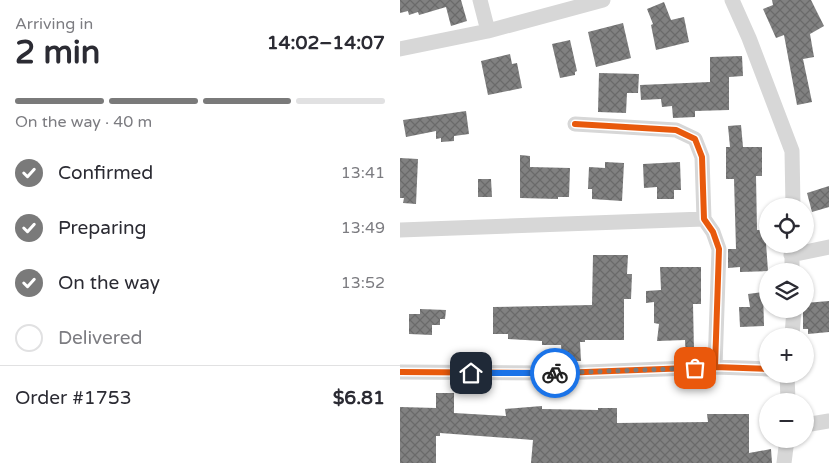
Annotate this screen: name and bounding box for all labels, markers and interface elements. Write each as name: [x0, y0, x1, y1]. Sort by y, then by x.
text: Arriving in: [15, 14, 93, 34]
text: 14:02–14:07: [267, 32, 385, 54]
text: 2 min: [15, 34, 100, 72]
text: On the way · 40 m: [15, 112, 152, 132]
icon: check: [15, 159, 43, 187]
text: Confirmed: [58, 162, 153, 184]
text: 13:41: [341, 163, 385, 183]
map controls: [759, 198, 814, 448]
button: locate: [759, 198, 814, 253]
icon: check: [15, 214, 43, 242]
text: Preparing: [58, 217, 147, 239]
text: 13:49: [341, 218, 385, 238]
button: layers: [759, 263, 814, 318]
icon: check: [15, 269, 43, 297]
text: On the way: [58, 272, 160, 294]
text: 13:52: [341, 273, 385, 293]
text: Delivered: [58, 327, 143, 349]
button: +: [759, 328, 814, 383]
pin: [674, 347, 716, 389]
courier: [530, 348, 580, 398]
pin: [450, 352, 492, 394]
icon: bag: [681, 354, 709, 382]
icon: home: [457, 359, 485, 387]
icon: bike: [541, 359, 569, 387]
text: Order #1753: [15, 387, 132, 409]
text: $6.81: [333, 387, 385, 409]
button: −: [759, 393, 814, 448]

